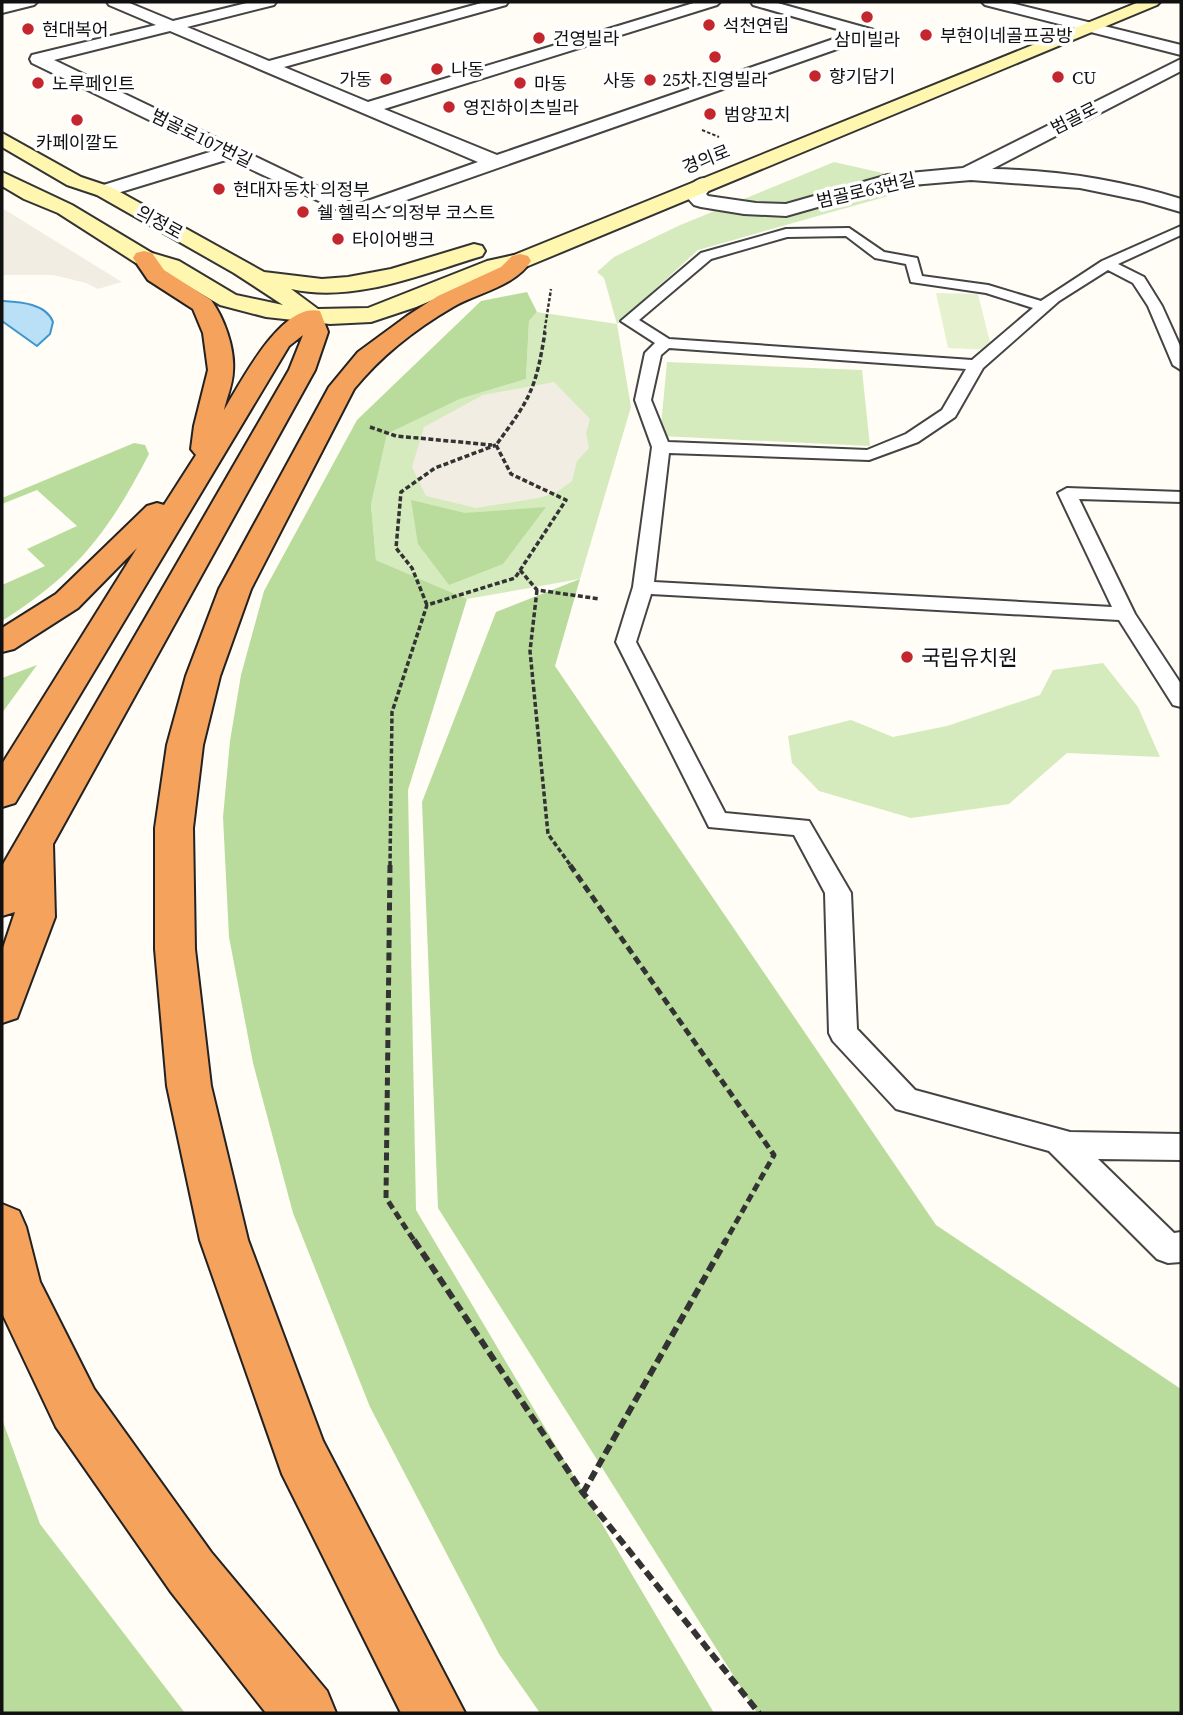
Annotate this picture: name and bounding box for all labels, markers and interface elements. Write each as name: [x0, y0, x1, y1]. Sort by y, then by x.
marker: 삼미빌라: [859, 9, 875, 25]
place label: 석천연립: [723, 13, 789, 38]
place label: 현대복어: [42, 17, 108, 42]
marker: 석천연립: [701, 17, 717, 33]
marker: 현대복어: [20, 21, 36, 37]
place label: 부현이네골프공방: [940, 23, 1072, 48]
place label: 건영빌라: [553, 26, 620, 51]
place label: 삼미빌라: [834, 27, 901, 52]
marker: 부현이네골프공방: [918, 27, 934, 43]
marker: 건영빌라: [531, 30, 547, 46]
marker: 25차 진영빌라: [707, 49, 723, 65]
place label: 나동: [451, 57, 484, 82]
marker: 나동: [429, 61, 445, 77]
place label: 향기담기: [829, 64, 895, 89]
place label: CU: [1072, 65, 1096, 90]
place label: 가동: [339, 67, 372, 92]
place label: 25차 진영빌라: [663, 67, 768, 92]
place label: 사동: [603, 68, 636, 93]
marker: 향기담기: [807, 68, 823, 84]
marker: CU: [1050, 69, 1066, 85]
place label: 노루페인트: [52, 71, 135, 96]
marker: 가동: [378, 71, 394, 87]
place label: 마동: [534, 71, 567, 96]
marker: 사동: [642, 72, 658, 88]
marker: 노루페인트: [30, 75, 46, 91]
marker: 마동: [512, 75, 528, 91]
place label: 영진하이츠빌라: [463, 95, 579, 120]
street label: 범골로: [1046, 96, 1102, 140]
marker: 영진하이츠빌라: [441, 99, 457, 115]
place label: 범양꼬치: [724, 102, 790, 127]
street label: 범골로107번길: [147, 103, 257, 173]
marker: 범양꼬치: [702, 106, 718, 122]
marker: 카페이깔도: [69, 112, 85, 128]
place label: 카페이깔도: [36, 130, 118, 155]
street label: 경의로: [678, 138, 734, 180]
street label: 범골로63번길: [814, 166, 918, 214]
place label: 현대자동차 의정부: [233, 177, 370, 202]
marker: 현대자동차 의정부: [211, 181, 227, 197]
street label: 의정로: [132, 199, 188, 245]
place label: 쉘 헬릭스 의정부 코스트: [317, 200, 495, 225]
marker: 쉘 헬릭스 의정부 코스트: [295, 204, 311, 220]
place label: 타이어뱅크: [352, 227, 435, 252]
marker: 타이어뱅크: [330, 231, 346, 247]
place label: 국립유치원: [921, 643, 1018, 672]
marker: 국립유치원: [899, 649, 915, 665]

